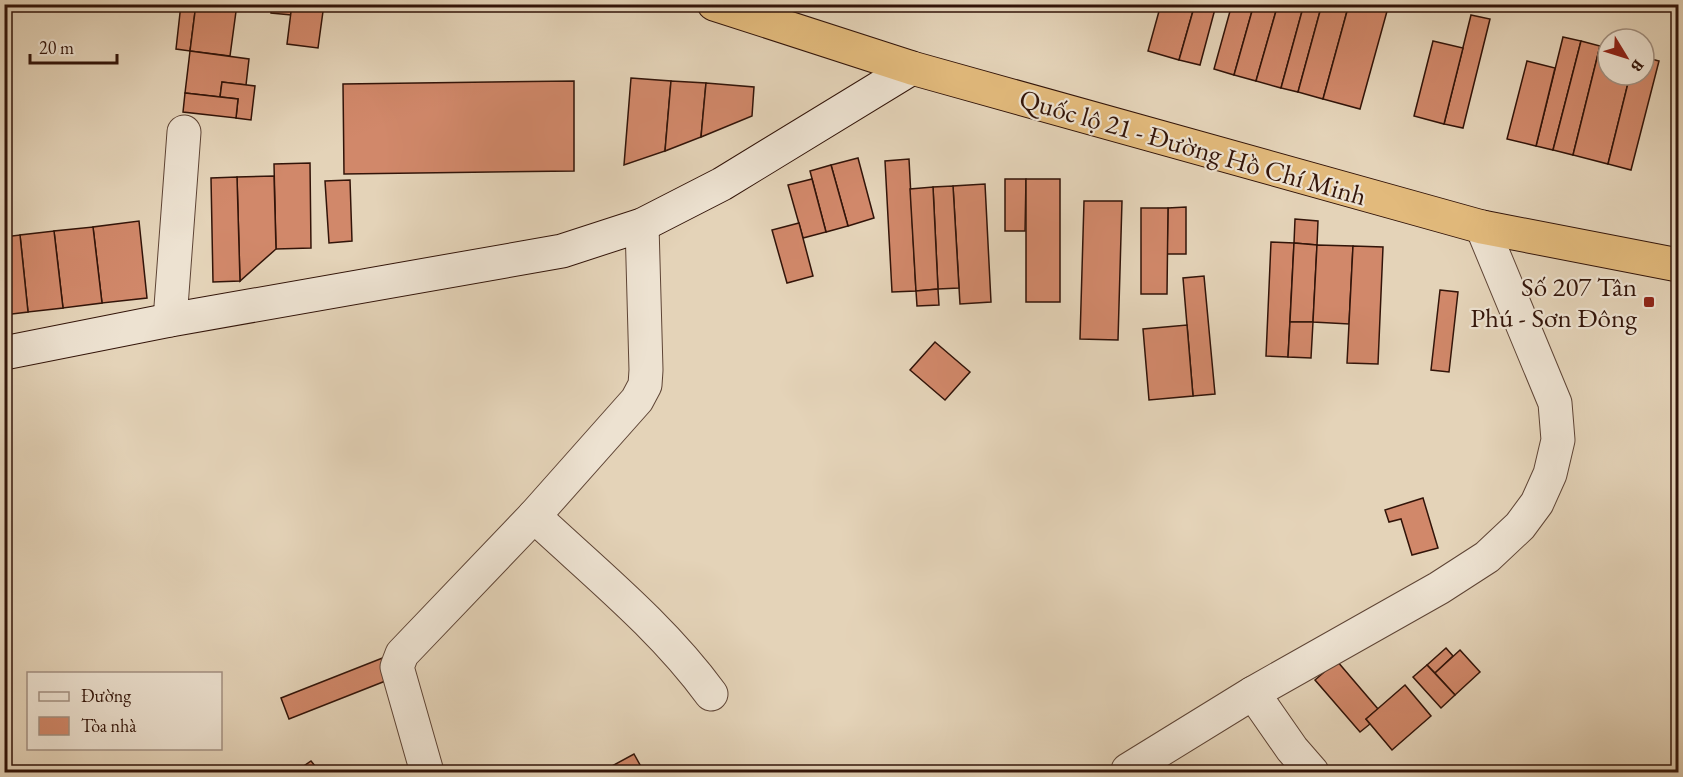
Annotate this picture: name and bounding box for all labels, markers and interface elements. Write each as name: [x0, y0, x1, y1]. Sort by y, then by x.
scale bar: [30, 27, 117, 65]
north arrow: [1596, 27, 1656, 87]
text: 20 m: [39, 36, 74, 59]
text: B: [1626, 56, 1649, 76]
street label: Quốc lộ 21 - Đường Hồ Chí Minh: [1015, 81, 1371, 213]
place label: Số 207 Tân Phú - Sơn Đông: [1470, 269, 1637, 335]
marker: Số 207 Tân Phú - Sơn Đông: [1642, 295, 1656, 309]
legend: [27, 672, 222, 750]
text: Đường: [81, 684, 131, 707]
text: Tòa nhà: [81, 714, 137, 737]

